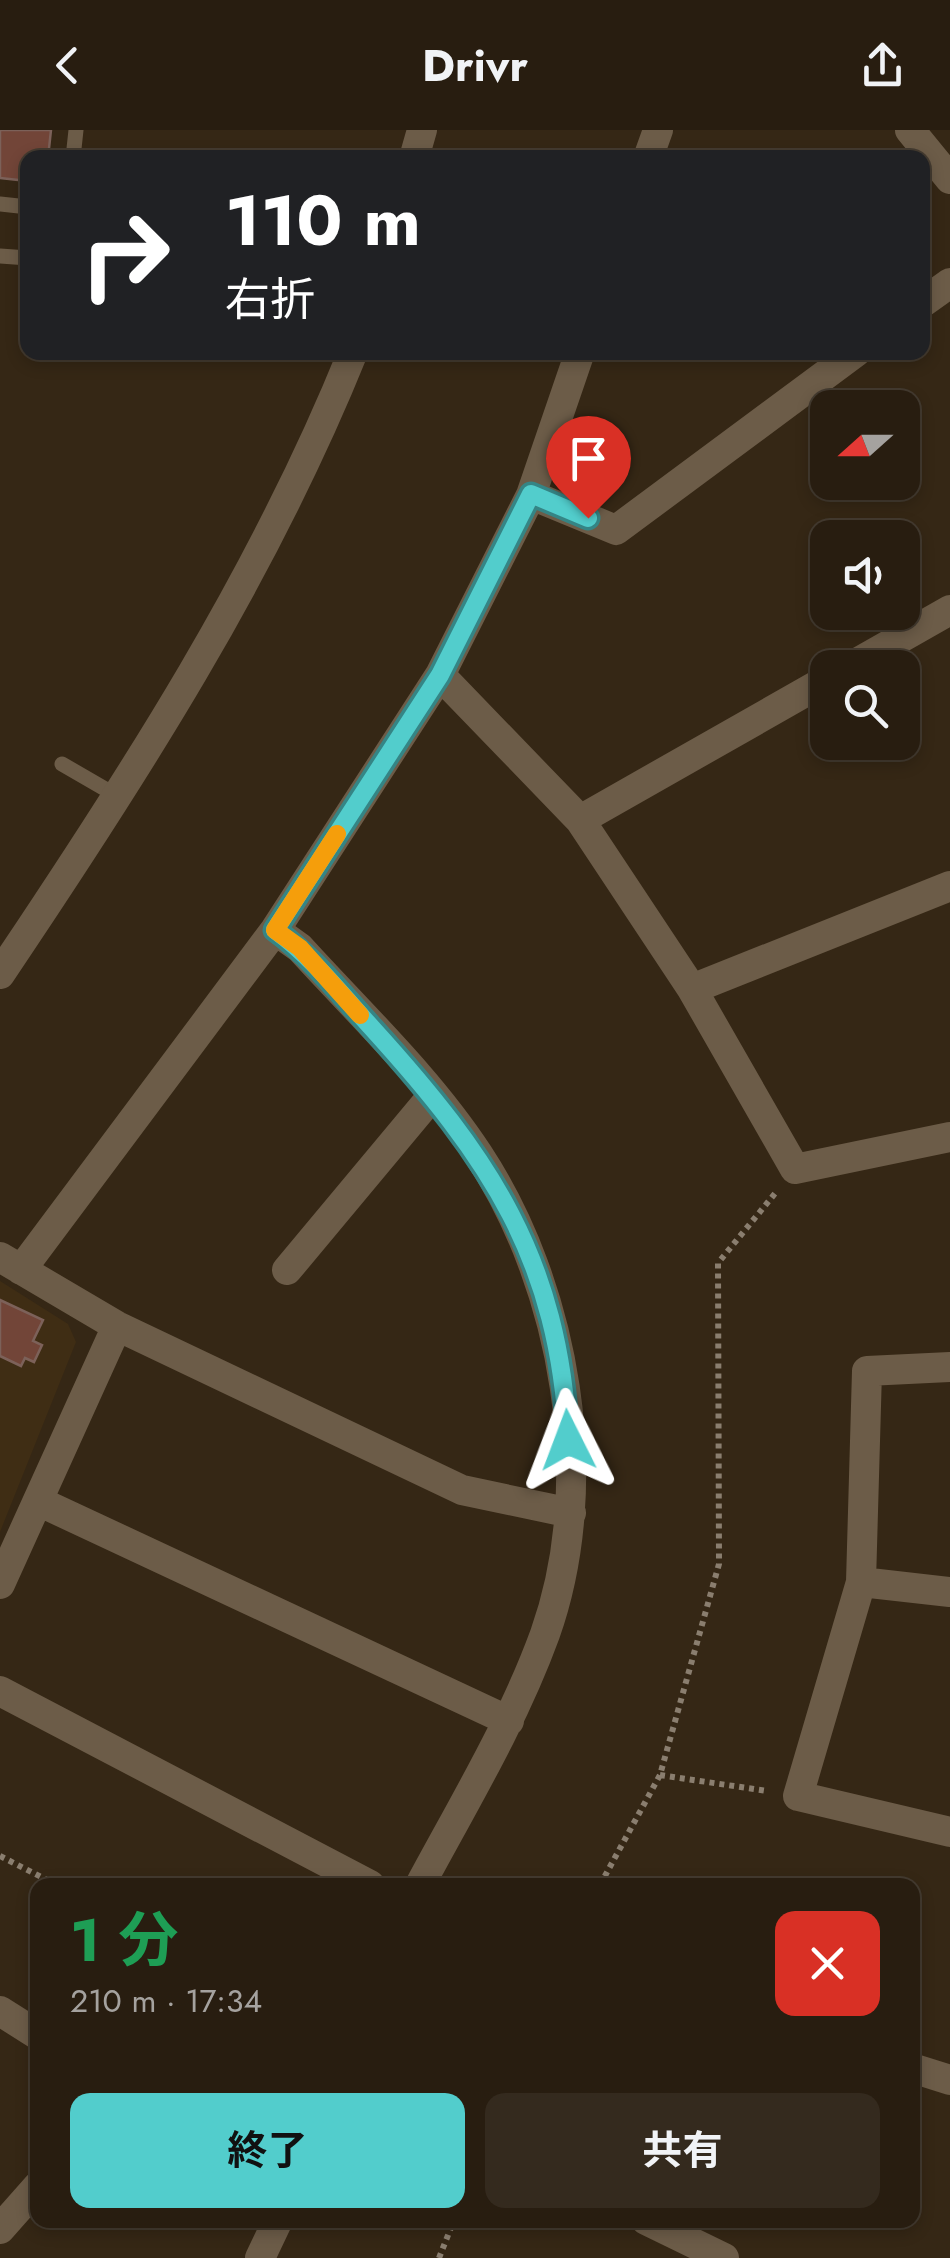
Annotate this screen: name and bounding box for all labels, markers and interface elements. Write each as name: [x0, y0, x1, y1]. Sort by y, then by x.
text: Drivr: [422, 33, 528, 98]
icon: back: [40, 38, 95, 93]
icon: share: [855, 38, 910, 93]
text: 110 m: [225, 170, 421, 271]
icon: right: [60, 190, 190, 320]
text: 右折: [225, 267, 315, 332]
north arrow: [810, 390, 920, 500]
map controls: [810, 390, 920, 760]
pin: [546, 416, 631, 519]
icon: arrive: [561, 431, 616, 486]
button: sound: [810, 520, 920, 630]
button: search: [810, 650, 920, 760]
position arrow: [516, 1388, 620, 1492]
text: 1 分: [70, 1897, 179, 1984]
button: close: [775, 1911, 880, 2016]
text: 210 m · 17:34: [70, 1978, 262, 2024]
button: 終了: [70, 2093, 465, 2208]
button: 共有: [485, 2093, 880, 2208]

